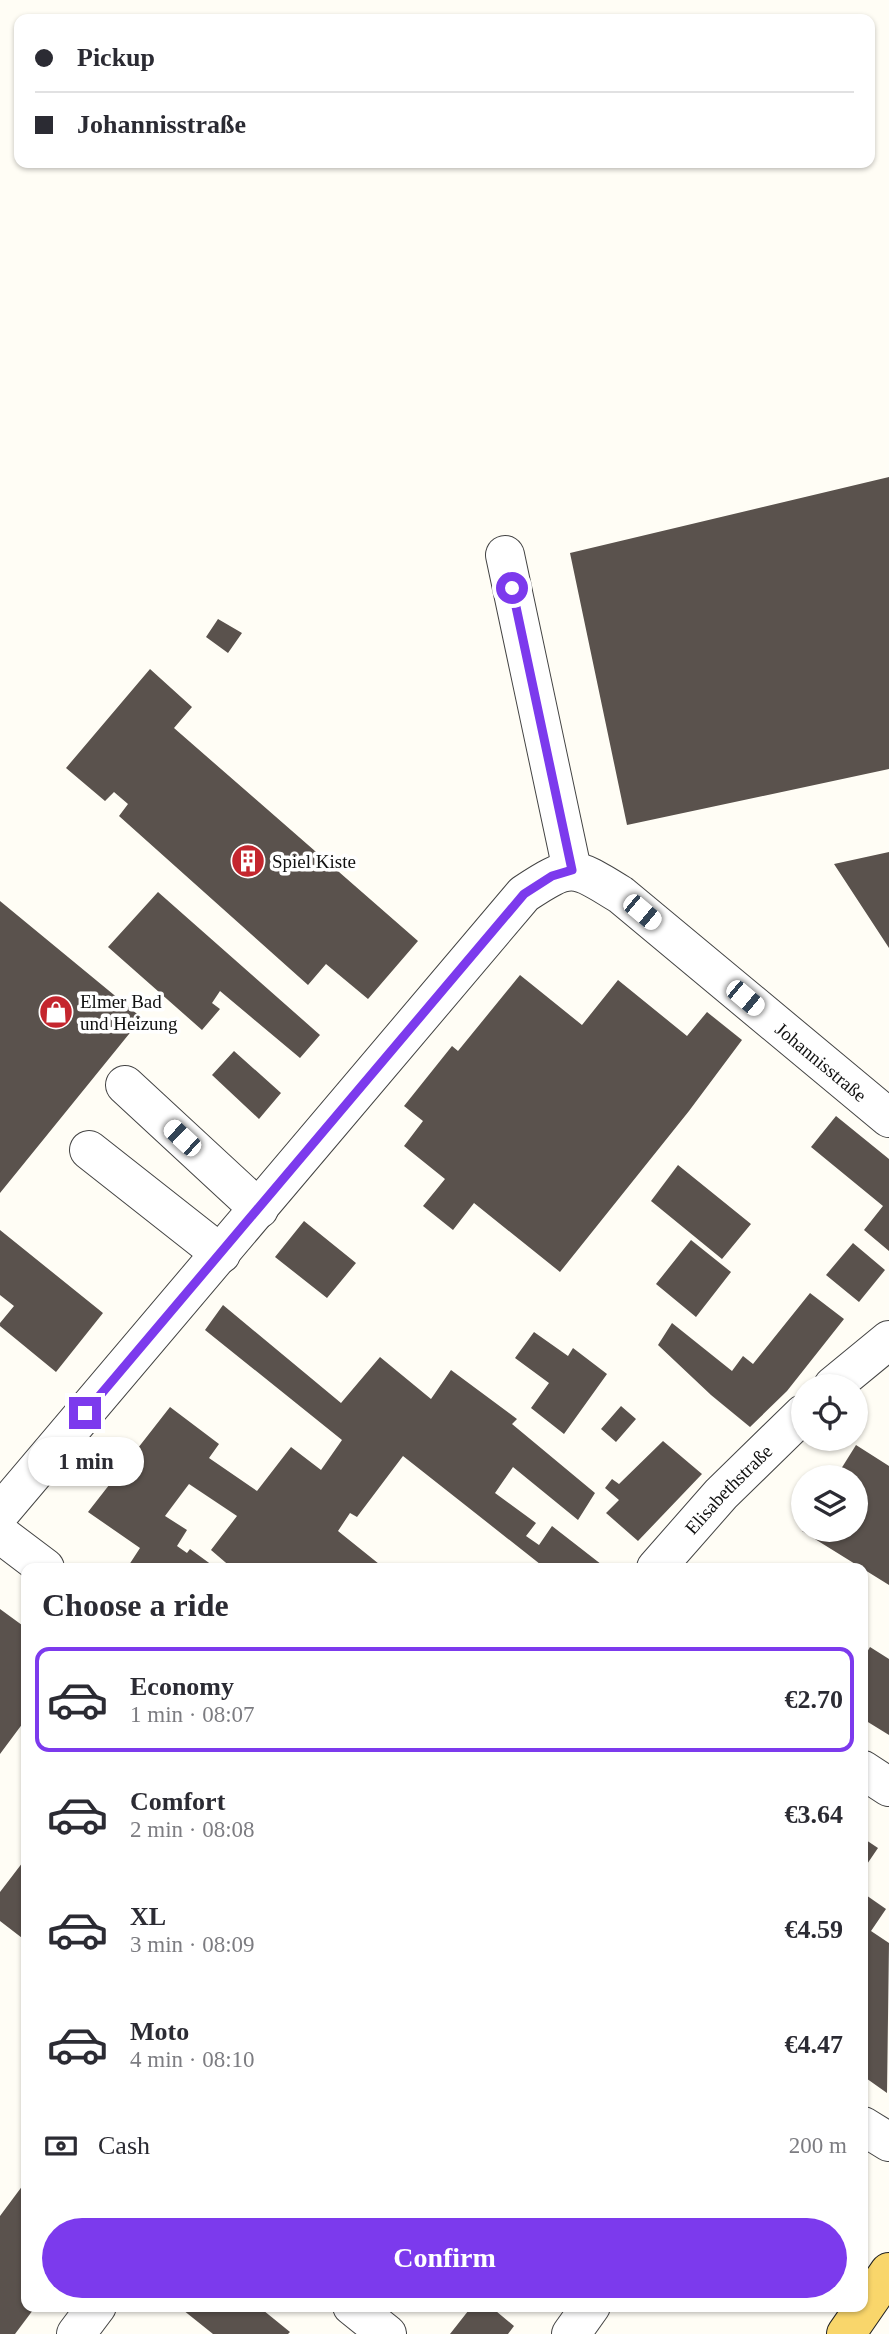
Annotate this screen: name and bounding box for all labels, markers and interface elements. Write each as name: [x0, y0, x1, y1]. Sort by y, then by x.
text: Pickup: [77, 43, 155, 72]
text: Johannisstraße: [77, 110, 246, 139]
route start: [496, 572, 528, 604]
building icon: Spiel Kiste: [229, 842, 267, 880]
place label: Spiel Kiste: [272, 851, 356, 872]
car: [620, 890, 665, 934]
car: [723, 976, 768, 1020]
place label: Elmer Bad und Heizung: [80, 991, 178, 1034]
shop icon: Elmer Bad und Heizung: [37, 993, 75, 1031]
street label: Johannisstraße: [771, 1018, 871, 1106]
car: [160, 1116, 205, 1160]
map controls: [791, 1374, 868, 1542]
button: locate: [791, 1374, 868, 1451]
route end: [69, 1397, 101, 1429]
callout: 1 min: [27, 1438, 143, 1486]
street label: Elisabethstraße: [681, 1440, 776, 1538]
text: 1 min: [58, 1449, 114, 1474]
button: layers: [791, 1465, 868, 1542]
text: Choose a ride: [42, 1587, 229, 1623]
icon: car: [46, 1668, 109, 1731]
text: Economy: [130, 1672, 234, 1701]
text: €2.70: [785, 1685, 843, 1714]
text: 1 min · 08:07: [130, 1702, 255, 1727]
icon: car: [46, 1783, 109, 1846]
text: Comfort: [130, 1787, 225, 1816]
text: €3.64: [785, 1800, 843, 1829]
text: 2 min · 08:08: [130, 1817, 255, 1842]
icon: car: [46, 1898, 109, 1961]
text: XL: [130, 1902, 166, 1931]
text: €4.59: [785, 1915, 843, 1944]
text: 3 min · 08:09: [130, 1932, 255, 1957]
icon: car: [46, 2013, 109, 2076]
text: Moto: [130, 2017, 189, 2046]
text: €4.47: [785, 2030, 843, 2059]
text: 4 min · 08:10: [130, 2047, 255, 2072]
icon: cash: [42, 2127, 80, 2165]
text: Cash: [98, 2131, 150, 2160]
text: 200 m: [789, 2133, 847, 2158]
button: Confirm: [42, 2218, 847, 2298]

